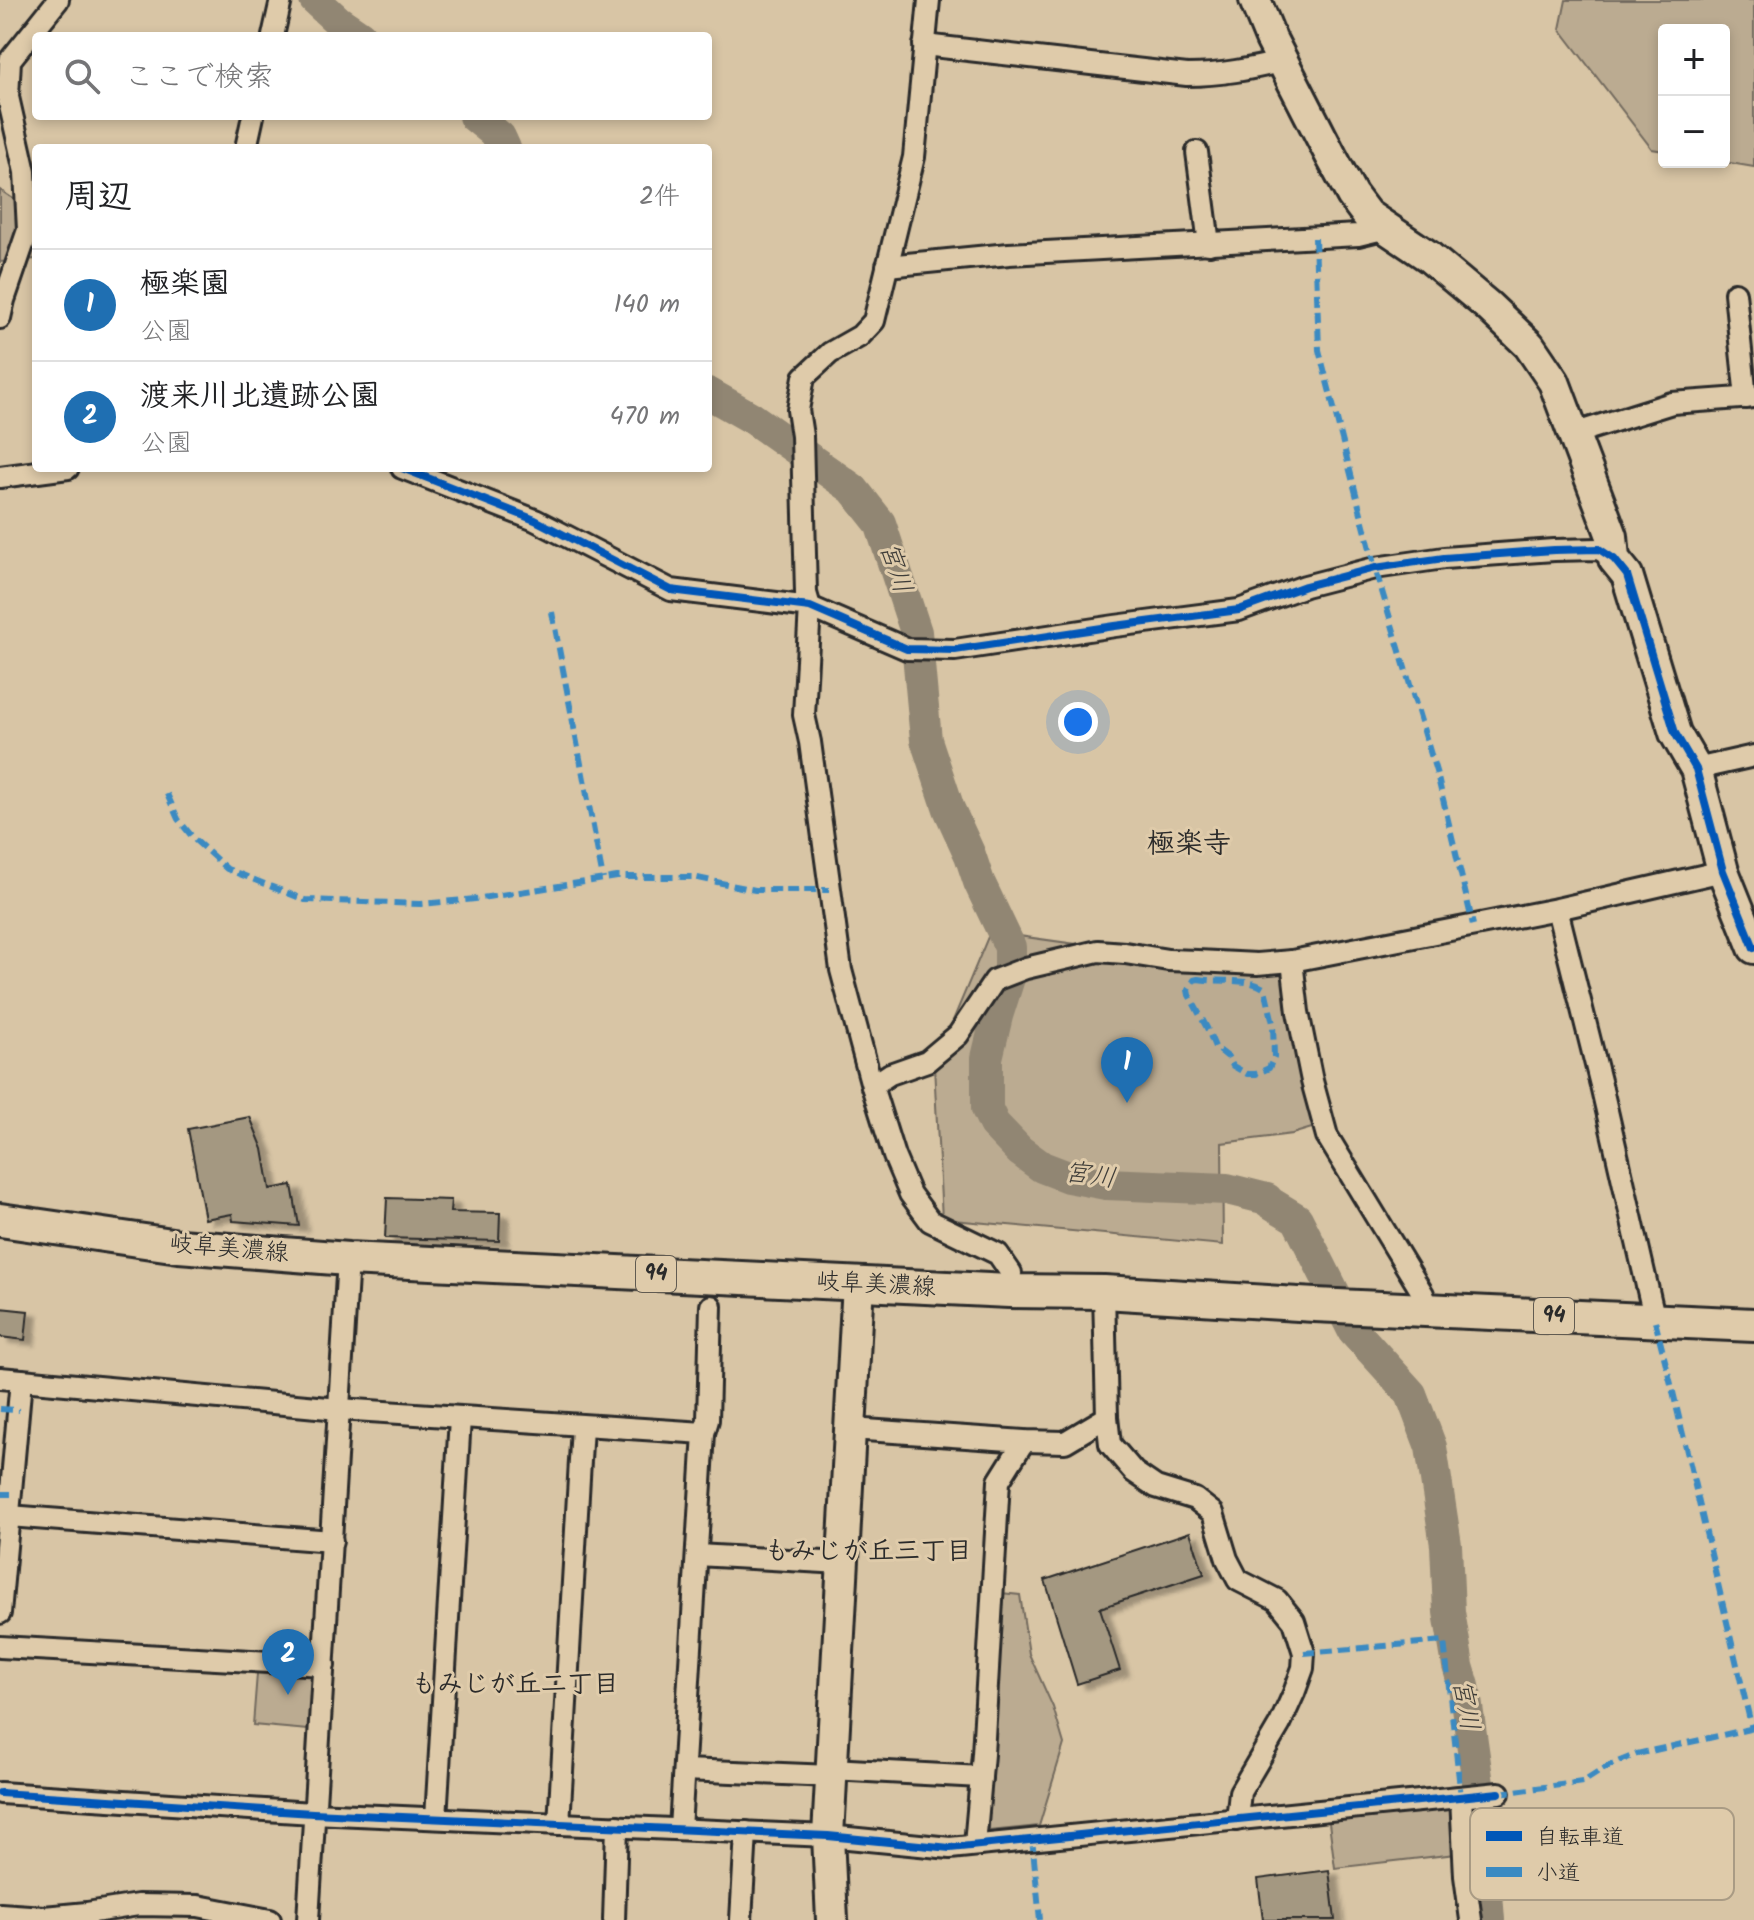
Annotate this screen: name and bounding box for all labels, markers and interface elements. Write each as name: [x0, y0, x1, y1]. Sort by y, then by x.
map controls: [1658, 24, 1730, 168]
button: +: [1658, 24, 1730, 96]
search box: [32, 32, 712, 120]
icon: search: [60, 54, 104, 98]
text: ここで検索: [124, 54, 274, 102]
button: −: [1658, 96, 1730, 168]
text: 周辺: [64, 171, 132, 225]
text: 2件: [639, 176, 680, 218]
text: 極楽園: [140, 261, 230, 309]
text: 1: [86, 284, 94, 326]
text: 140 m: [613, 284, 680, 326]
text: 公園: [140, 311, 192, 353]
text: 渡来川北遺跡公園: [140, 373, 380, 421]
text: 2: [82, 396, 98, 438]
text: 470 m: [610, 396, 680, 438]
text: 公園: [140, 423, 192, 465]
water label: 宮川: [867, 537, 923, 599]
your location: [1058, 702, 1098, 742]
district label: 極楽寺: [1147, 822, 1231, 867]
pin: 1: [1101, 1037, 1153, 1103]
water label: 宮川: [1061, 1152, 1119, 1200]
street label: 岐阜美濃線: [168, 1224, 290, 1274]
road number: 94: [636, 1256, 676, 1292]
street label: 岐阜美濃線: [815, 1262, 937, 1308]
road number: 94: [1534, 1298, 1574, 1334]
district label: もみじが丘三丁目: [764, 1531, 972, 1573]
pin: 2: [262, 1629, 314, 1695]
district label: もみじが丘二丁目: [411, 1664, 619, 1706]
water label: 宮川: [1440, 1676, 1490, 1734]
legend: [1470, 1808, 1734, 1900]
text: 自転車道: [1536, 1821, 1624, 1856]
text: 小道: [1536, 1857, 1580, 1892]

